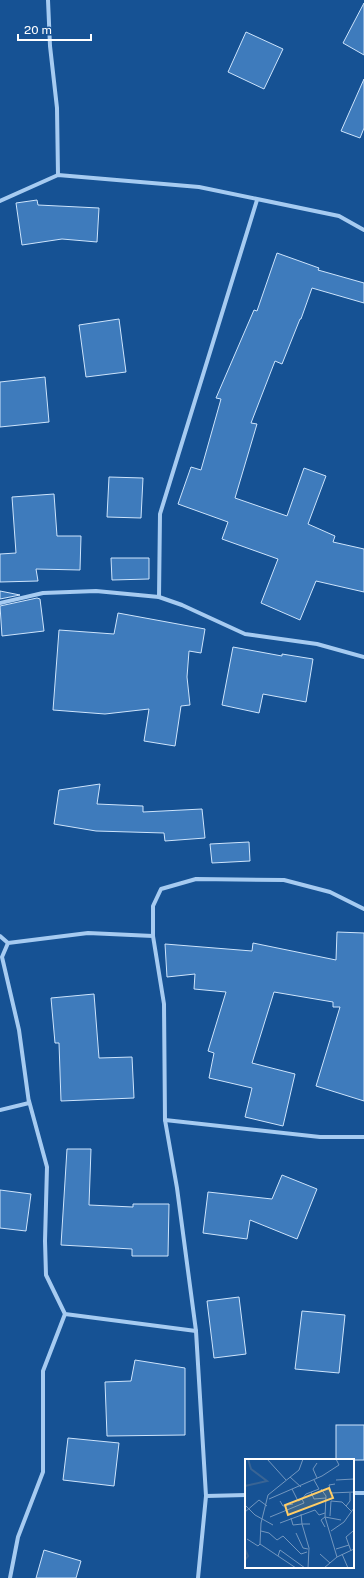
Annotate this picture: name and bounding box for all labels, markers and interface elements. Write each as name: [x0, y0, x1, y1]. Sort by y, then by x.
scale bar: [18, 16, 91, 42]
text: 20 m: [24, 23, 52, 37]
inset map: [245, 1459, 354, 1568]

